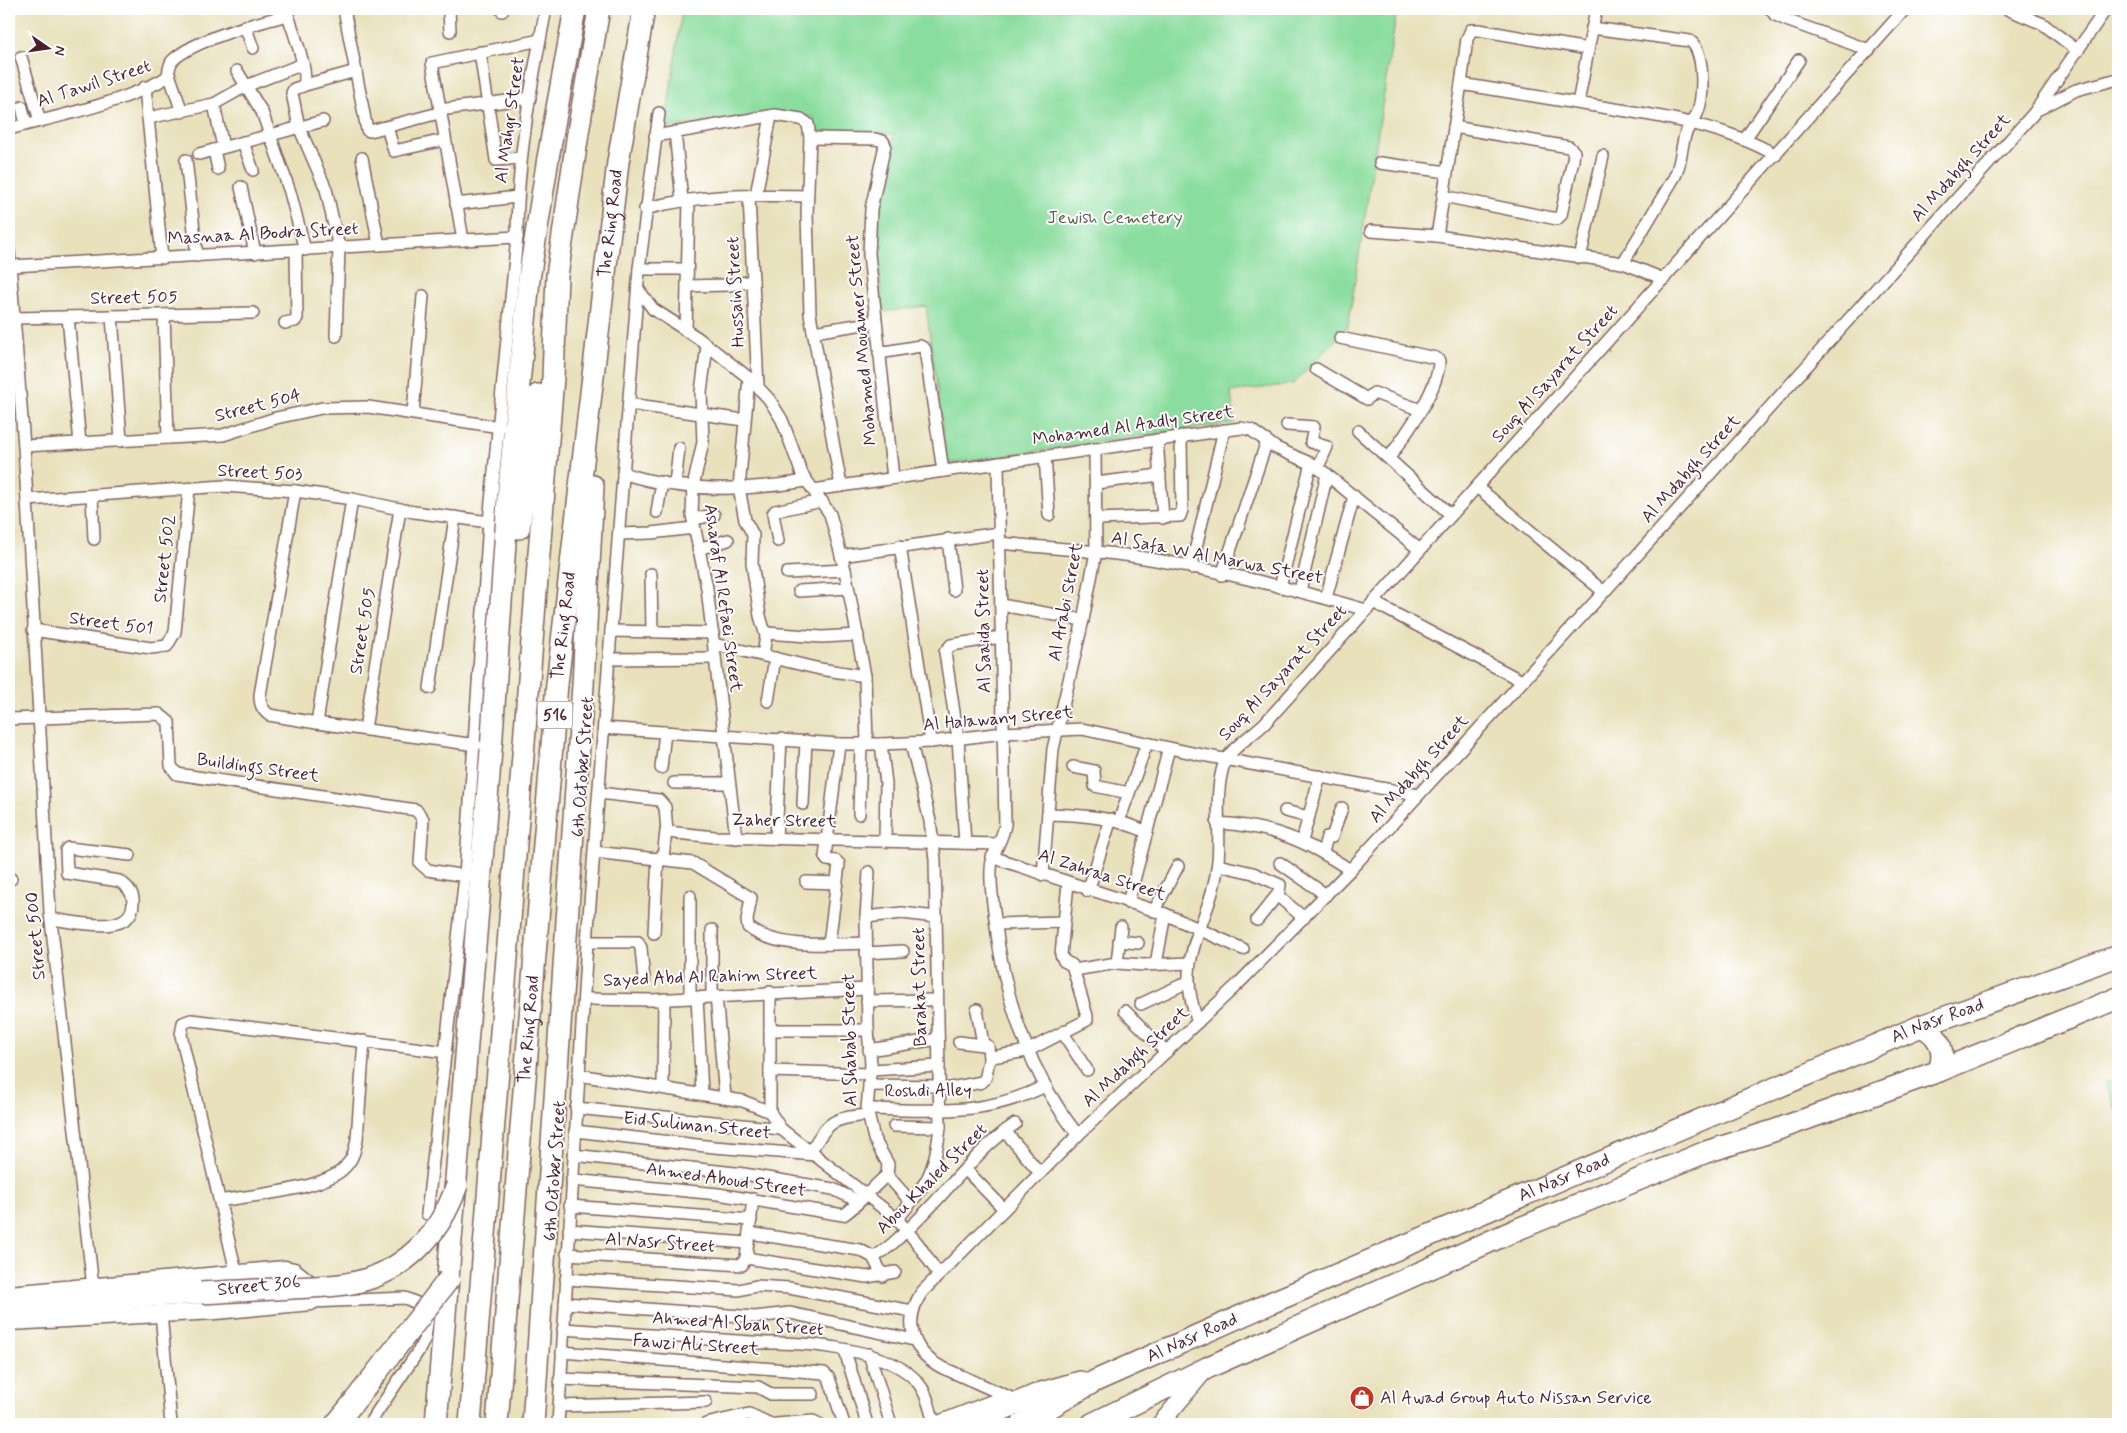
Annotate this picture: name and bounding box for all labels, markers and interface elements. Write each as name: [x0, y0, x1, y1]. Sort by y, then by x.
north arrow: [22, 22, 72, 72]
text: N: [50, 44, 70, 57]
street label: Al Tawil Street: [34, 54, 154, 114]
street label: Al Mahgr Street: [489, 55, 531, 185]
street label: Al Mdabgh Street: [1906, 108, 2018, 229]
street label: The Ring Road: [593, 168, 629, 279]
park label: Jewish Cemetery: [1047, 206, 1183, 230]
street label: Masnaa Al Bodra Street: [167, 217, 359, 251]
street label: Mohamed Mouamer Street: [841, 233, 883, 447]
street label: Hussain Street: [721, 236, 751, 348]
street label: Street 505: [90, 285, 178, 311]
street label: Souq Al Sayarat Street: [1486, 300, 1624, 448]
street label: Street 504: [212, 384, 304, 428]
street label: Mohamed Al Aadly Street: [1031, 400, 1236, 452]
street label: Al Mdabgh Street: [1636, 409, 1748, 530]
street label: Street 503: [217, 459, 303, 487]
street label: Asharaf Al Refaei Street: [698, 502, 748, 694]
street label: Street 502: [148, 514, 182, 604]
street label: Al Safa W Al Marwa Street: [1109, 526, 1325, 590]
street label: Al Arabi Street: [1043, 540, 1089, 663]
street label: Al Saaida Street: [971, 568, 997, 693]
street label: The Ring Road: [546, 571, 582, 681]
street label: Street 505: [344, 586, 382, 676]
street label: Souq Al Sayarat Street: [1213, 599, 1353, 746]
street label: Street 501: [67, 606, 155, 642]
street label: 6th October Street: [566, 696, 600, 838]
street label: Al Halawany Street: [922, 700, 1074, 738]
road number: 516: [538, 702, 572, 728]
street label: Al Mdabgh Street: [1364, 709, 1476, 830]
street label: Buildings Street: [195, 748, 321, 790]
street label: Zaher Street: [731, 808, 837, 834]
street label: Al Zahraa Street: [1035, 843, 1169, 907]
street label: Street 500: [20, 891, 52, 981]
street label: Barakat Street: [907, 927, 933, 1047]
street label: Sayed Abd Al Rahim Street: [603, 961, 818, 993]
street label: Al Shabab Street: [837, 973, 863, 1107]
street label: The Ring Road: [513, 974, 545, 1084]
street label: Al Nasr Road: [1887, 993, 1987, 1049]
street label: Al Mdabgh Street: [1077, 1001, 1196, 1114]
street label: Roshdi Alley: [884, 1078, 972, 1104]
street label: 6th October Street: [538, 1100, 572, 1242]
street label: Eid Suliman Street: [622, 1106, 772, 1146]
street label: Abou Khaled Street: [871, 1118, 993, 1240]
street label: Al Nasr Road: [1515, 1148, 1614, 1208]
street label: Ahmed Aboud Street: [645, 1157, 807, 1203]
street label: Al Nasr Street: [604, 1227, 716, 1259]
street label: Street 306: [216, 1270, 302, 1302]
street label: Ahmed Al Sbah Street: [652, 1306, 825, 1342]
street label: Al Nasr Road: [1143, 1307, 1241, 1369]
street label: Fawzi Ali Street: [632, 1329, 760, 1361]
shop icon: Al Awad Group Auto Nissan Service: [1349, 1385, 1375, 1411]
place label: Al Awad Group Auto Nissan Service: [1380, 1386, 1652, 1410]

